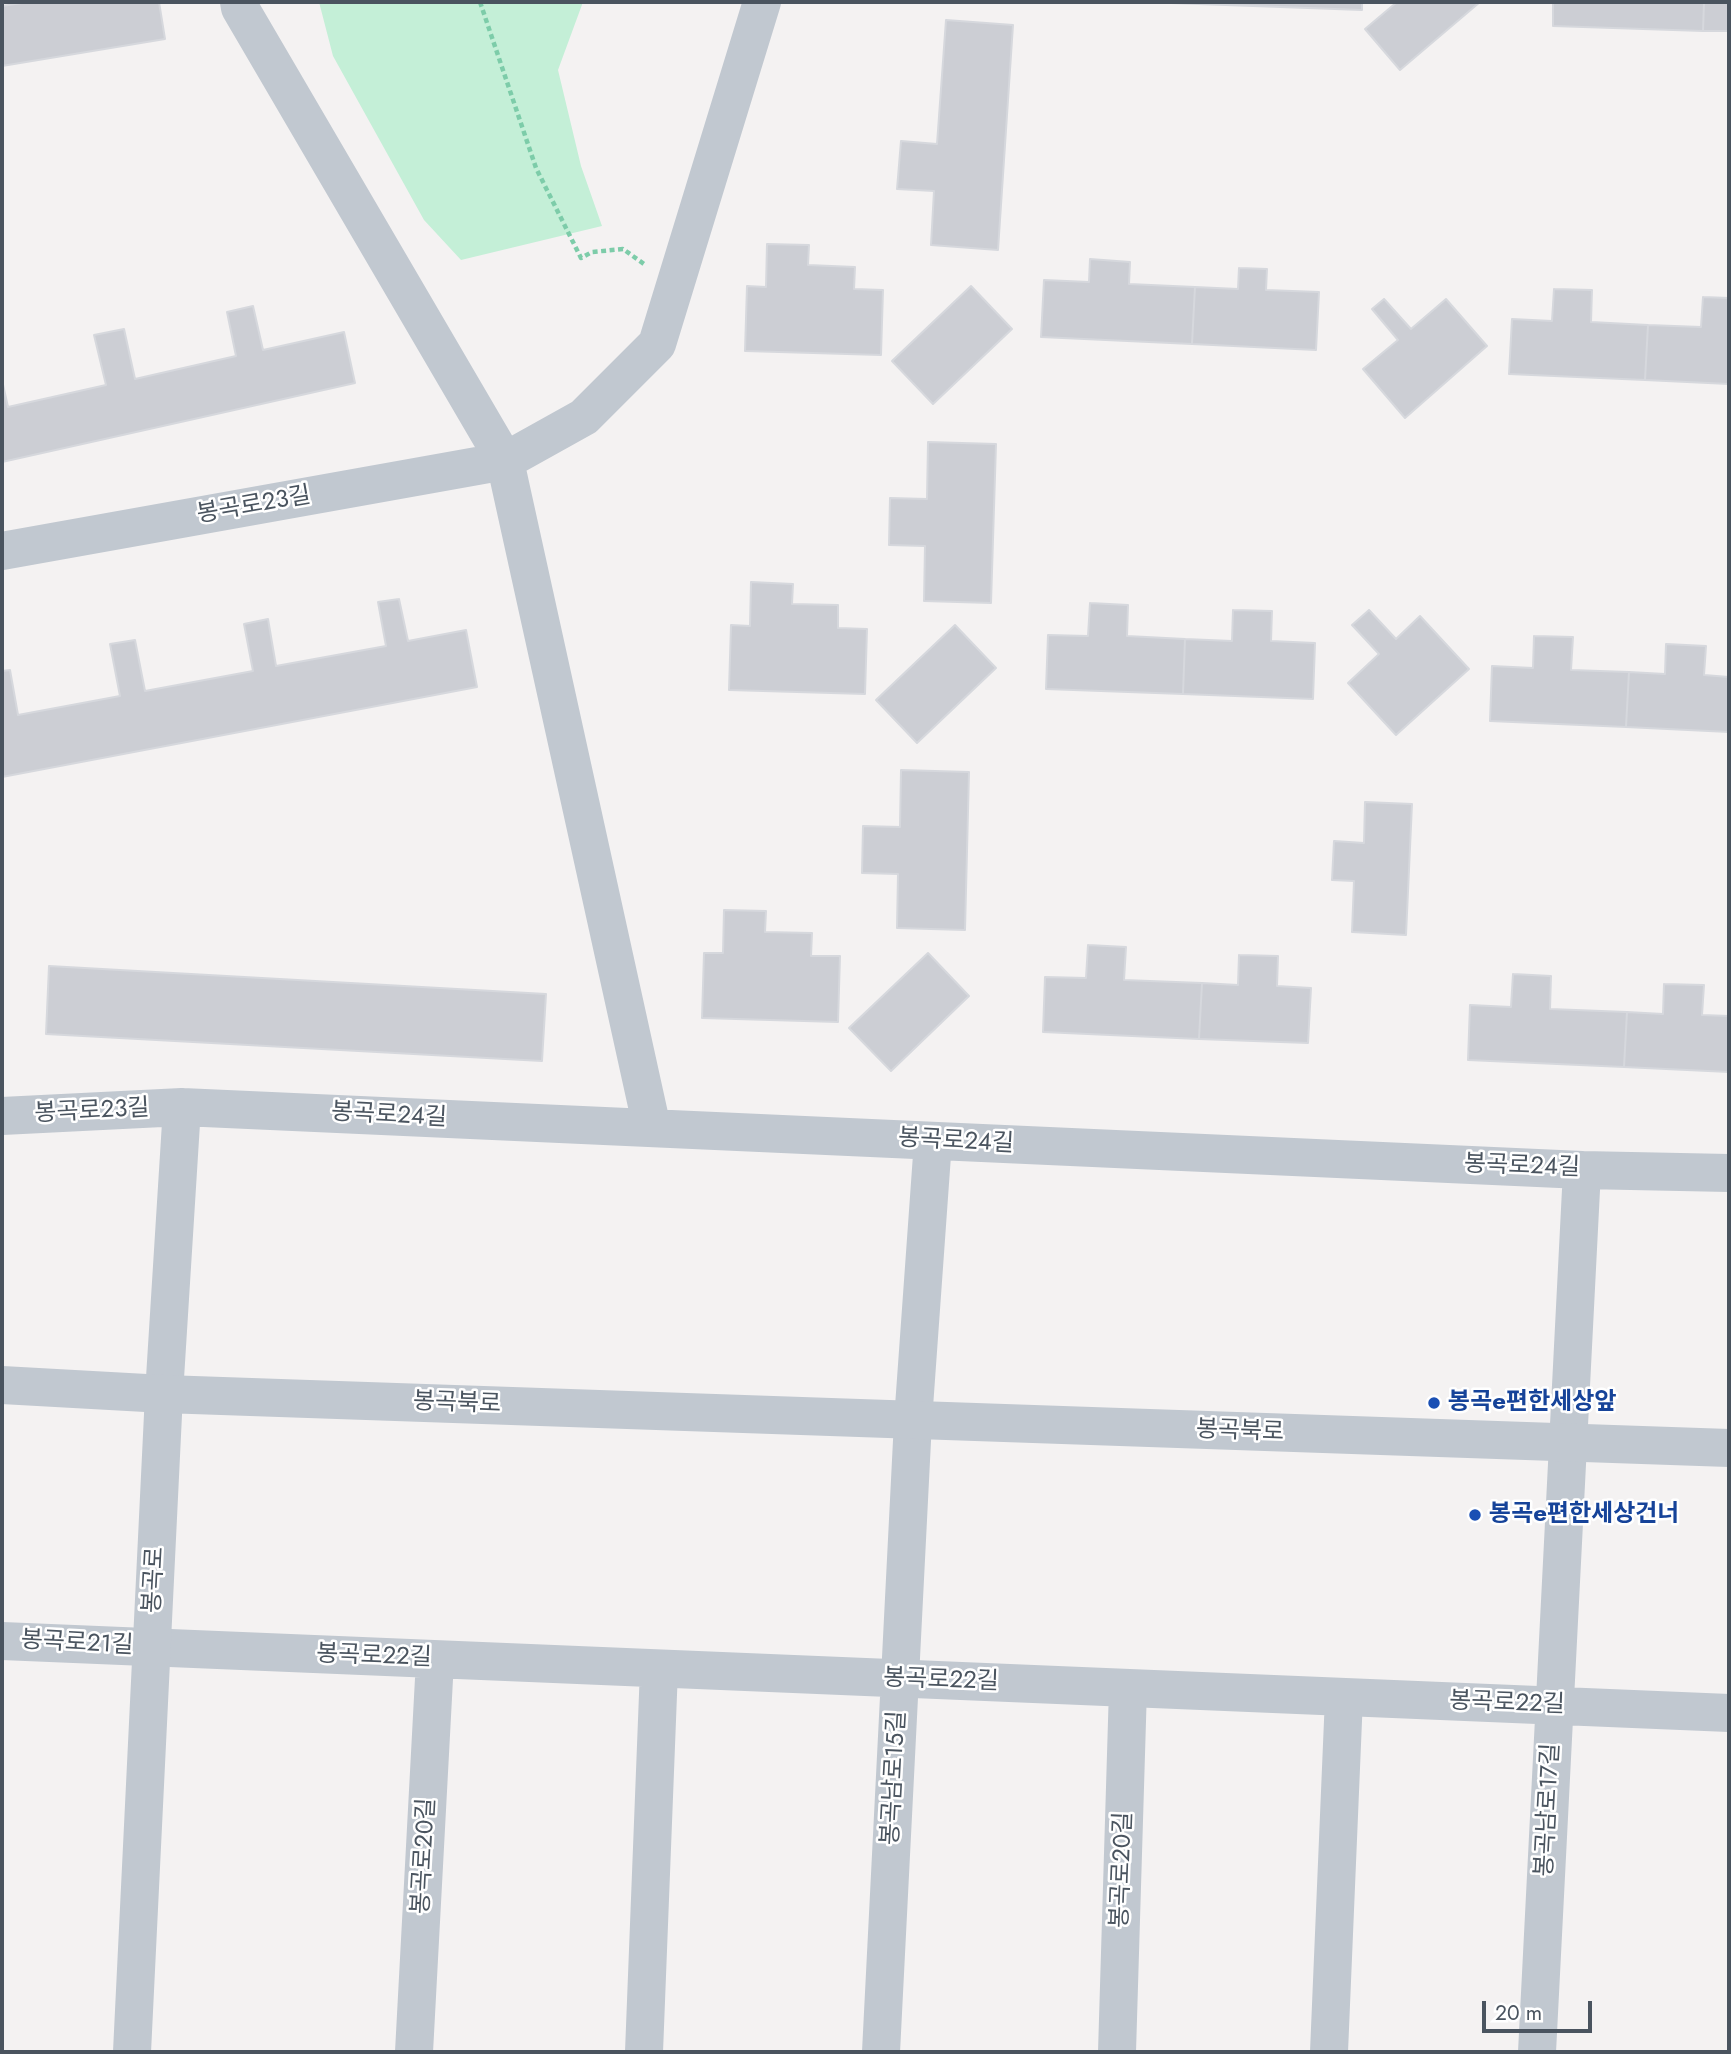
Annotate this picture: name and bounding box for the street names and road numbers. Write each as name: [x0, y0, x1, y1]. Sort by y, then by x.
street label: 봉곡로23길: [195, 482, 313, 530]
street label: 봉곡로23길: [34, 1095, 150, 1129]
street label: 봉곡로24길: [330, 1099, 448, 1133]
street label: 봉곡로24길: [897, 1125, 1015, 1159]
street label: 봉곡로24길: [1464, 1151, 1580, 1183]
street label: 봉곡북로: [412, 1388, 502, 1420]
street label: 봉곡북로: [1195, 1416, 1285, 1448]
street label: 봉곡로: [139, 1546, 171, 1614]
street label: 봉곡로21길: [20, 1627, 134, 1661]
street label: 봉곡로22길: [316, 1641, 432, 1673]
street label: 봉곡로22길: [883, 1665, 999, 1697]
street label: 봉곡로22길: [1449, 1688, 1565, 1720]
street label: 봉곡남로15길: [877, 1710, 913, 1846]
street label: 봉곡남로17길: [1531, 1742, 1567, 1878]
street label: 봉곡로20길: [408, 1797, 442, 1915]
street label: 봉곡로20길: [1107, 1811, 1139, 1929]

